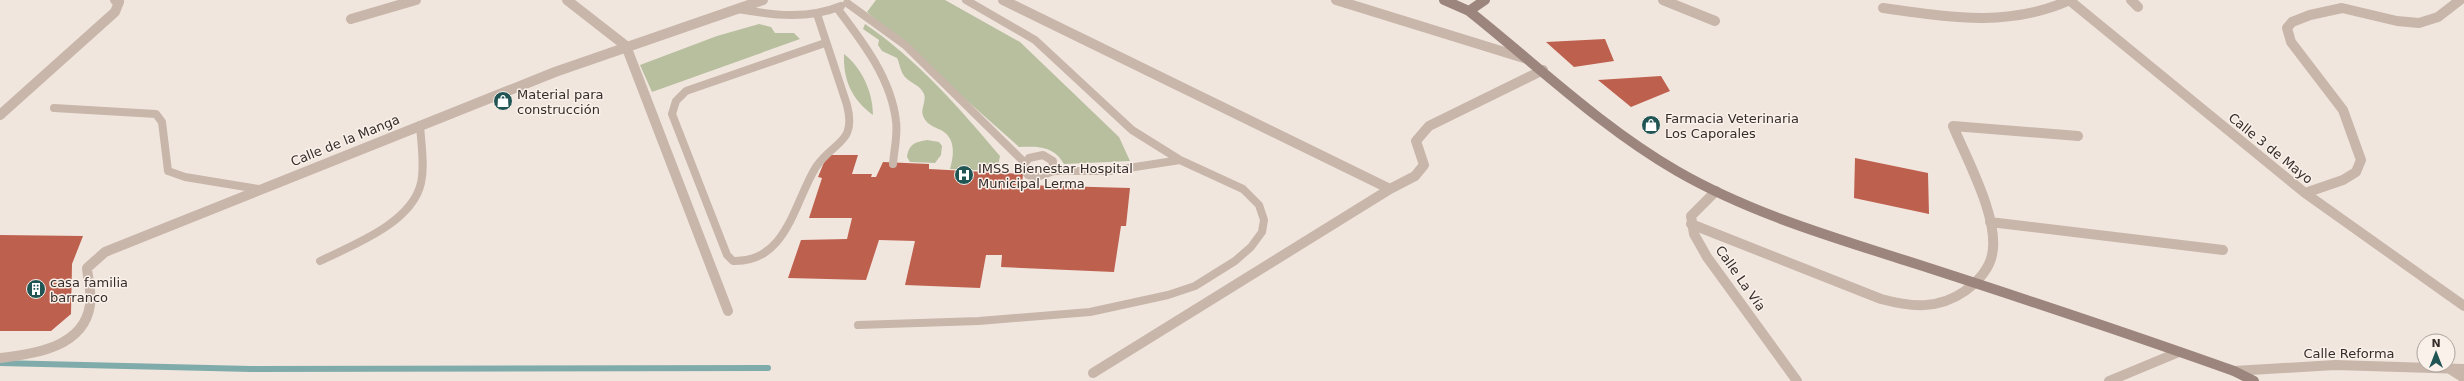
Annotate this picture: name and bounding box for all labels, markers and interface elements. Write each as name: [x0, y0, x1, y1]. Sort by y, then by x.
place label: Material para construcción: [517, 87, 603, 117]
shop icon: Material para construcción: [492, 90, 514, 112]
street label: Calle 3 de Mayo: [2226, 110, 2316, 187]
place label: Farmacia Veterinaria Los Caporales: [1665, 111, 1799, 141]
street label: Calle de la Manga: [289, 112, 402, 169]
shop icon: Farmacia Veterinaria Los Caporales: [1640, 114, 1662, 136]
place label: IMSS Bienestar Hospital Municipal Lerma: [978, 161, 1133, 191]
hospital icon: IMSS Bienestar Hospital Municipal Lerma: [953, 164, 975, 186]
street label: Calle La Vía: [1713, 243, 1769, 314]
place label: casa familia barranco: [50, 275, 128, 305]
building icon: casa familia barranco: [25, 278, 47, 300]
north arrow: [2416, 333, 2456, 373]
text: N: [2431, 337, 2441, 350]
street label: Calle Reforma: [2303, 346, 2395, 361]

